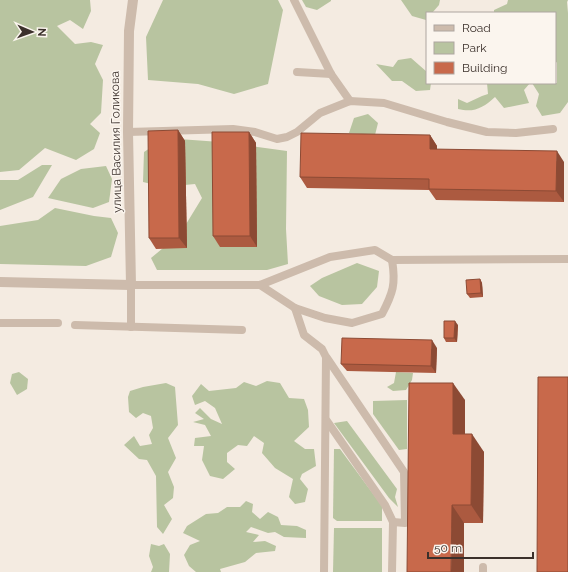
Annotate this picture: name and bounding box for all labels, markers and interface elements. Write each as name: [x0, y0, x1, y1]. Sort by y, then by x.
north arrow: [12, 12, 52, 52]
legend: [426, 12, 556, 84]
text: Road: [462, 21, 491, 35]
text: N: [35, 28, 48, 37]
text: Park: [462, 41, 487, 55]
text: Building: [462, 61, 508, 75]
street label: улица Василия Голикова: [108, 71, 124, 213]
scale bar: [428, 534, 533, 560]
text: 50 m: [434, 541, 462, 555]

